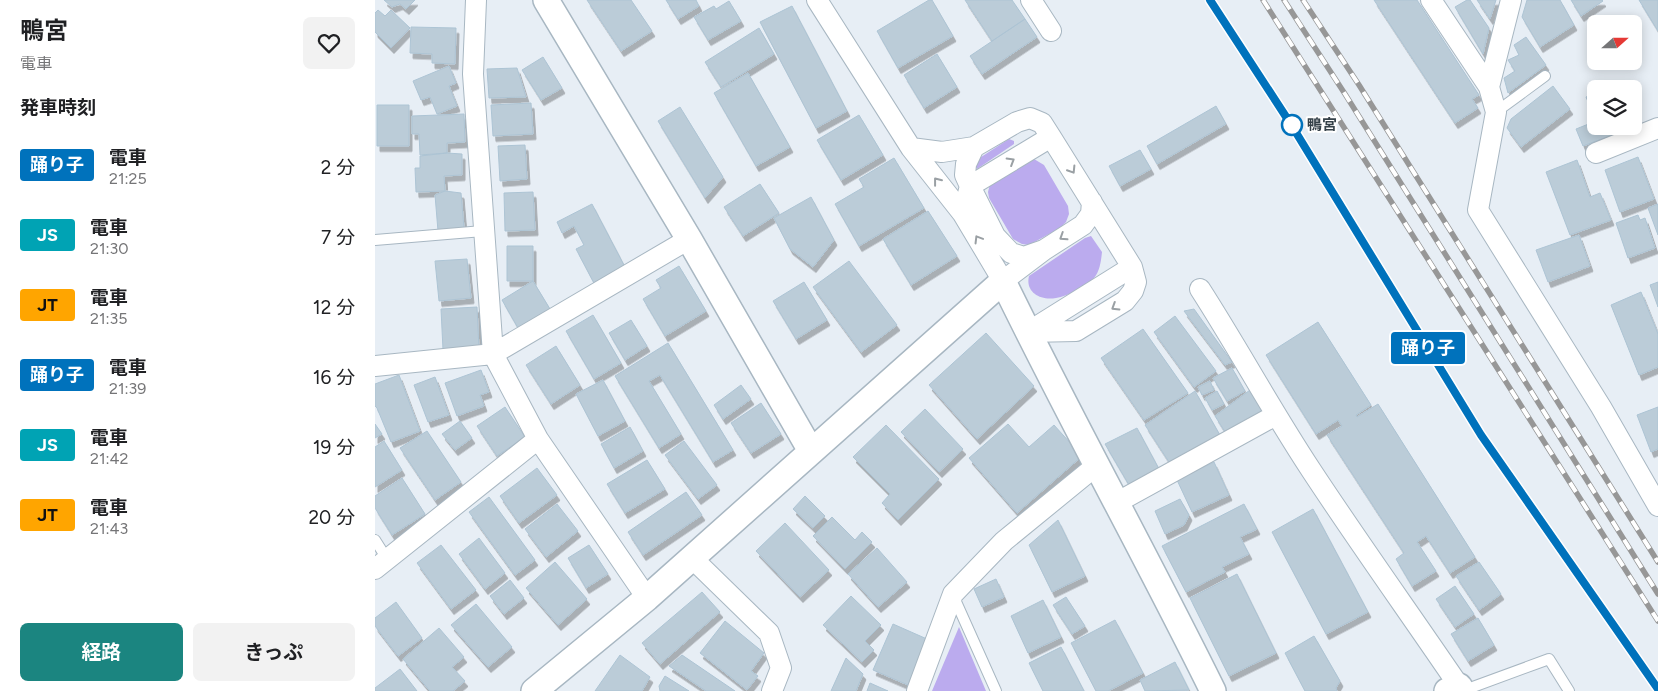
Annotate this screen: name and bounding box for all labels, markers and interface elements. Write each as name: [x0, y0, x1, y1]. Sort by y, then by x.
north arrow: [1587, 15, 1643, 70]
map controls: [1587, 15, 1642, 135]
text: 鴨宮: [20, 16, 68, 45]
button: heart: [303, 17, 355, 69]
text: 電車: [20, 54, 52, 73]
button: layers: [1587, 80, 1642, 135]
text: 発車時刻: [20, 96, 96, 119]
marker: 鴨宮: [1281, 114, 1303, 136]
place label: 鴨宮: [1307, 116, 1337, 134]
text: 電車: [109, 146, 147, 169]
text: 踊り子: [30, 154, 84, 176]
text: 2 分: [321, 156, 355, 179]
one-way arrow: [1005, 158, 1014, 168]
one-way arrow: [1066, 165, 1076, 174]
text: 21:25: [109, 169, 147, 188]
one-way arrow: [934, 178, 942, 187]
text: 電車: [90, 216, 128, 239]
text: JS: [37, 224, 58, 246]
text: 7 分: [321, 226, 355, 249]
one-way arrow: [1060, 231, 1069, 241]
one-way arrow: [974, 235, 984, 244]
text: 21:30: [90, 239, 129, 258]
text: 電車: [90, 286, 128, 309]
text: JT: [37, 294, 58, 316]
text: 12 分: [313, 296, 355, 319]
one-way arrow: [1112, 300, 1121, 310]
text: 21:35: [90, 309, 128, 328]
line badge: 踊り子: [1399, 332, 1457, 364]
text: 踊り子: [1401, 337, 1455, 359]
text: 電車: [109, 356, 147, 379]
text: 踊り子: [30, 364, 84, 386]
text: 16 分: [313, 366, 355, 389]
text: 21:39: [109, 379, 146, 398]
text: 電車: [90, 426, 128, 449]
text: JS: [37, 434, 58, 456]
text: 19 分: [313, 436, 355, 459]
text: 21:42: [90, 449, 128, 468]
text: 電車: [90, 496, 128, 519]
text: JT: [37, 504, 58, 526]
text: 20 分: [309, 506, 355, 529]
text: 21:43: [90, 519, 128, 538]
button: 経路: [20, 623, 183, 681]
button: きっぷ: [193, 623, 355, 681]

